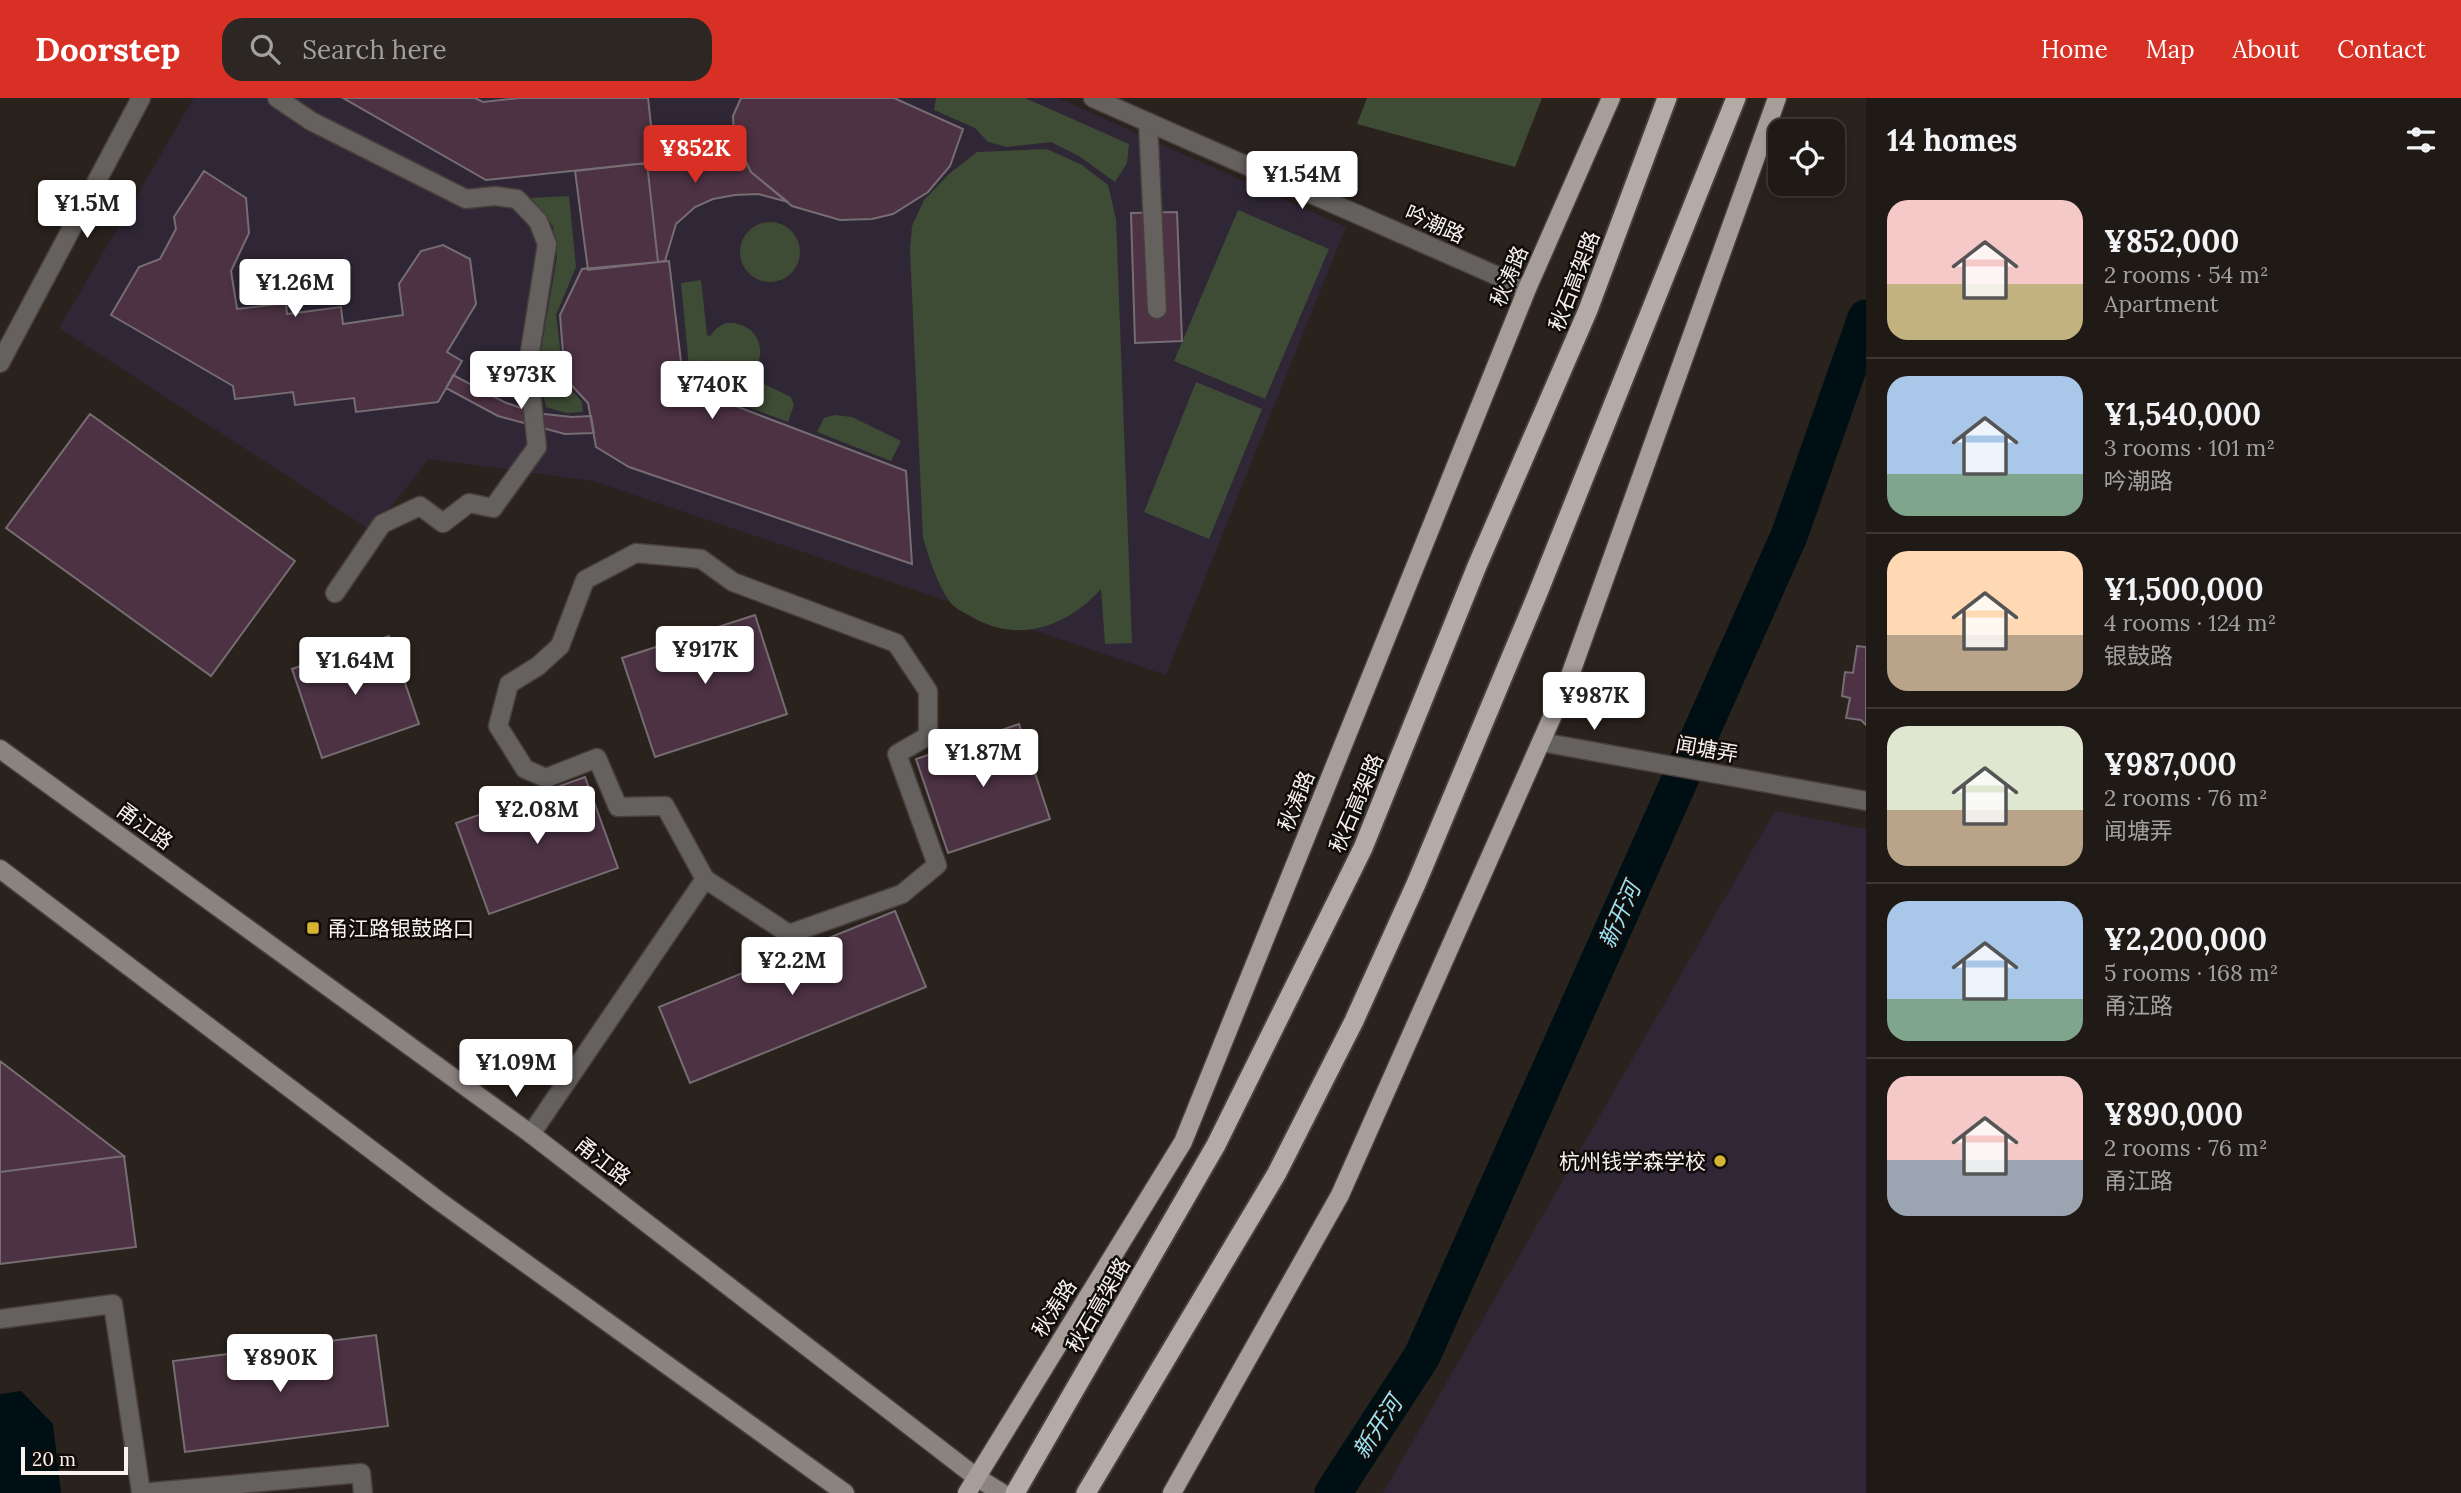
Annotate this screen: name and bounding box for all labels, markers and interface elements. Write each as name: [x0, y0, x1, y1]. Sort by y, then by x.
search box: [222, 18, 712, 81]
text: Doorstep: [35, 28, 180, 70]
icon: search: [246, 30, 284, 68]
text: Search here: [302, 33, 447, 66]
text: Home: [2041, 34, 2108, 65]
text: Map: [2146, 34, 2195, 65]
text: About: [2233, 34, 2299, 65]
text: Contact: [2337, 34, 2426, 65]
map controls: [1768, 119, 1845, 196]
button: locate: [1768, 119, 1845, 196]
text: 14 homes: [1887, 121, 2017, 159]
icon: filters: [2402, 121, 2440, 159]
pin: ¥852K: [646, 126, 744, 185]
text: ¥852K: [660, 133, 730, 162]
pin: ¥1.54M: [1245, 152, 1359, 211]
text: ¥1.54M: [1263, 159, 1341, 188]
pin: ¥1.5M: [38, 180, 136, 240]
text: ¥1.5M: [54, 188, 120, 217]
street label: 吟潮路: [1401, 199, 1469, 249]
text: ¥852,000: [2104, 222, 2239, 260]
street label: 秋石高架路: [1543, 227, 1605, 335]
icon: home: [1943, 228, 2027, 312]
street label: 秋涛路: [1484, 242, 1534, 310]
pin: ¥1.26M: [238, 260, 352, 319]
text: 2 rooms · 54 m²: [2104, 260, 2269, 289]
text: ¥1.26M: [255, 267, 335, 296]
text: Apartment: [2104, 289, 2219, 318]
pin: ¥973K: [472, 352, 570, 411]
text: ¥973K: [486, 359, 556, 388]
pin: ¥740K: [663, 362, 761, 421]
text: ¥740K: [677, 369, 747, 398]
text: ¥1,540,000: [2104, 395, 2261, 433]
icon: home: [1943, 404, 2027, 488]
text: 3 rooms · 101 m²: [2104, 433, 2275, 462]
text: 吟潮路: [2104, 466, 2173, 495]
text: ¥1,500,000: [2104, 570, 2263, 608]
icon: home: [1943, 579, 2027, 663]
text: 4 rooms · 124 m²: [2104, 608, 2276, 637]
pin: ¥917K: [656, 626, 754, 686]
text: ¥917K: [672, 634, 738, 663]
pin: ¥1.64M: [298, 638, 412, 697]
text: 银鼓路: [2104, 641, 2173, 670]
text: ¥1.64M: [315, 645, 395, 674]
pin: ¥987K: [1545, 672, 1643, 732]
text: ¥987K: [1559, 680, 1629, 709]
pin: ¥1.87M: [926, 730, 1040, 789]
street label: 闻塘弄: [1674, 730, 1740, 768]
text: ¥1.87M: [944, 737, 1022, 766]
text: ¥987,000: [2104, 745, 2237, 783]
street label: 秋石高架路: [1323, 749, 1389, 857]
icon: home: [1943, 754, 2027, 838]
street label: 秋涛路: [1272, 767, 1320, 835]
text: 2 rooms · 76 m²: [2104, 783, 2268, 812]
pin: ¥2.08M: [480, 786, 594, 846]
text: ¥2.08M: [495, 794, 579, 823]
street label: 甬江路: [112, 797, 178, 855]
text: 闻塘弄: [2104, 816, 2173, 845]
water label: 新开河: [1592, 874, 1648, 952]
place label: 甬江路银鼓路口: [327, 915, 474, 942]
marker: 甬江路银鼓路口: [305, 920, 321, 936]
text: ¥2,200,000: [2104, 920, 2267, 958]
icon: home: [1943, 929, 2027, 1013]
pin: ¥2.2M: [743, 937, 841, 997]
text: ¥2.2M: [758, 945, 826, 974]
text: 5 rooms · 168 m²: [2104, 958, 2278, 987]
text: 甬江路: [2104, 991, 2173, 1020]
pin: ¥1.09M: [459, 1040, 573, 1099]
text: ¥1.09M: [475, 1047, 557, 1076]
text: ¥890,000: [2104, 1095, 2243, 1133]
icon: home: [1943, 1104, 2027, 1188]
street label: 甬江路: [570, 1131, 636, 1191]
text: 2 rooms · 76 m²: [2104, 1133, 2268, 1162]
place label: 杭州钱学森学校: [1559, 1148, 1706, 1175]
marker: 杭州钱学森学校: [1712, 1153, 1728, 1169]
text: 甬江路: [2104, 1166, 2173, 1195]
street label: 秋石高架路: [1060, 1253, 1136, 1357]
street label: 秋涛路: [1026, 1274, 1082, 1342]
pin: ¥890K: [231, 1334, 329, 1394]
text: ¥890K: [243, 1342, 317, 1371]
water label: 新开河: [1346, 1387, 1410, 1464]
scale bar: [21, 1444, 128, 1476]
text: 20 m: [32, 1447, 76, 1471]

